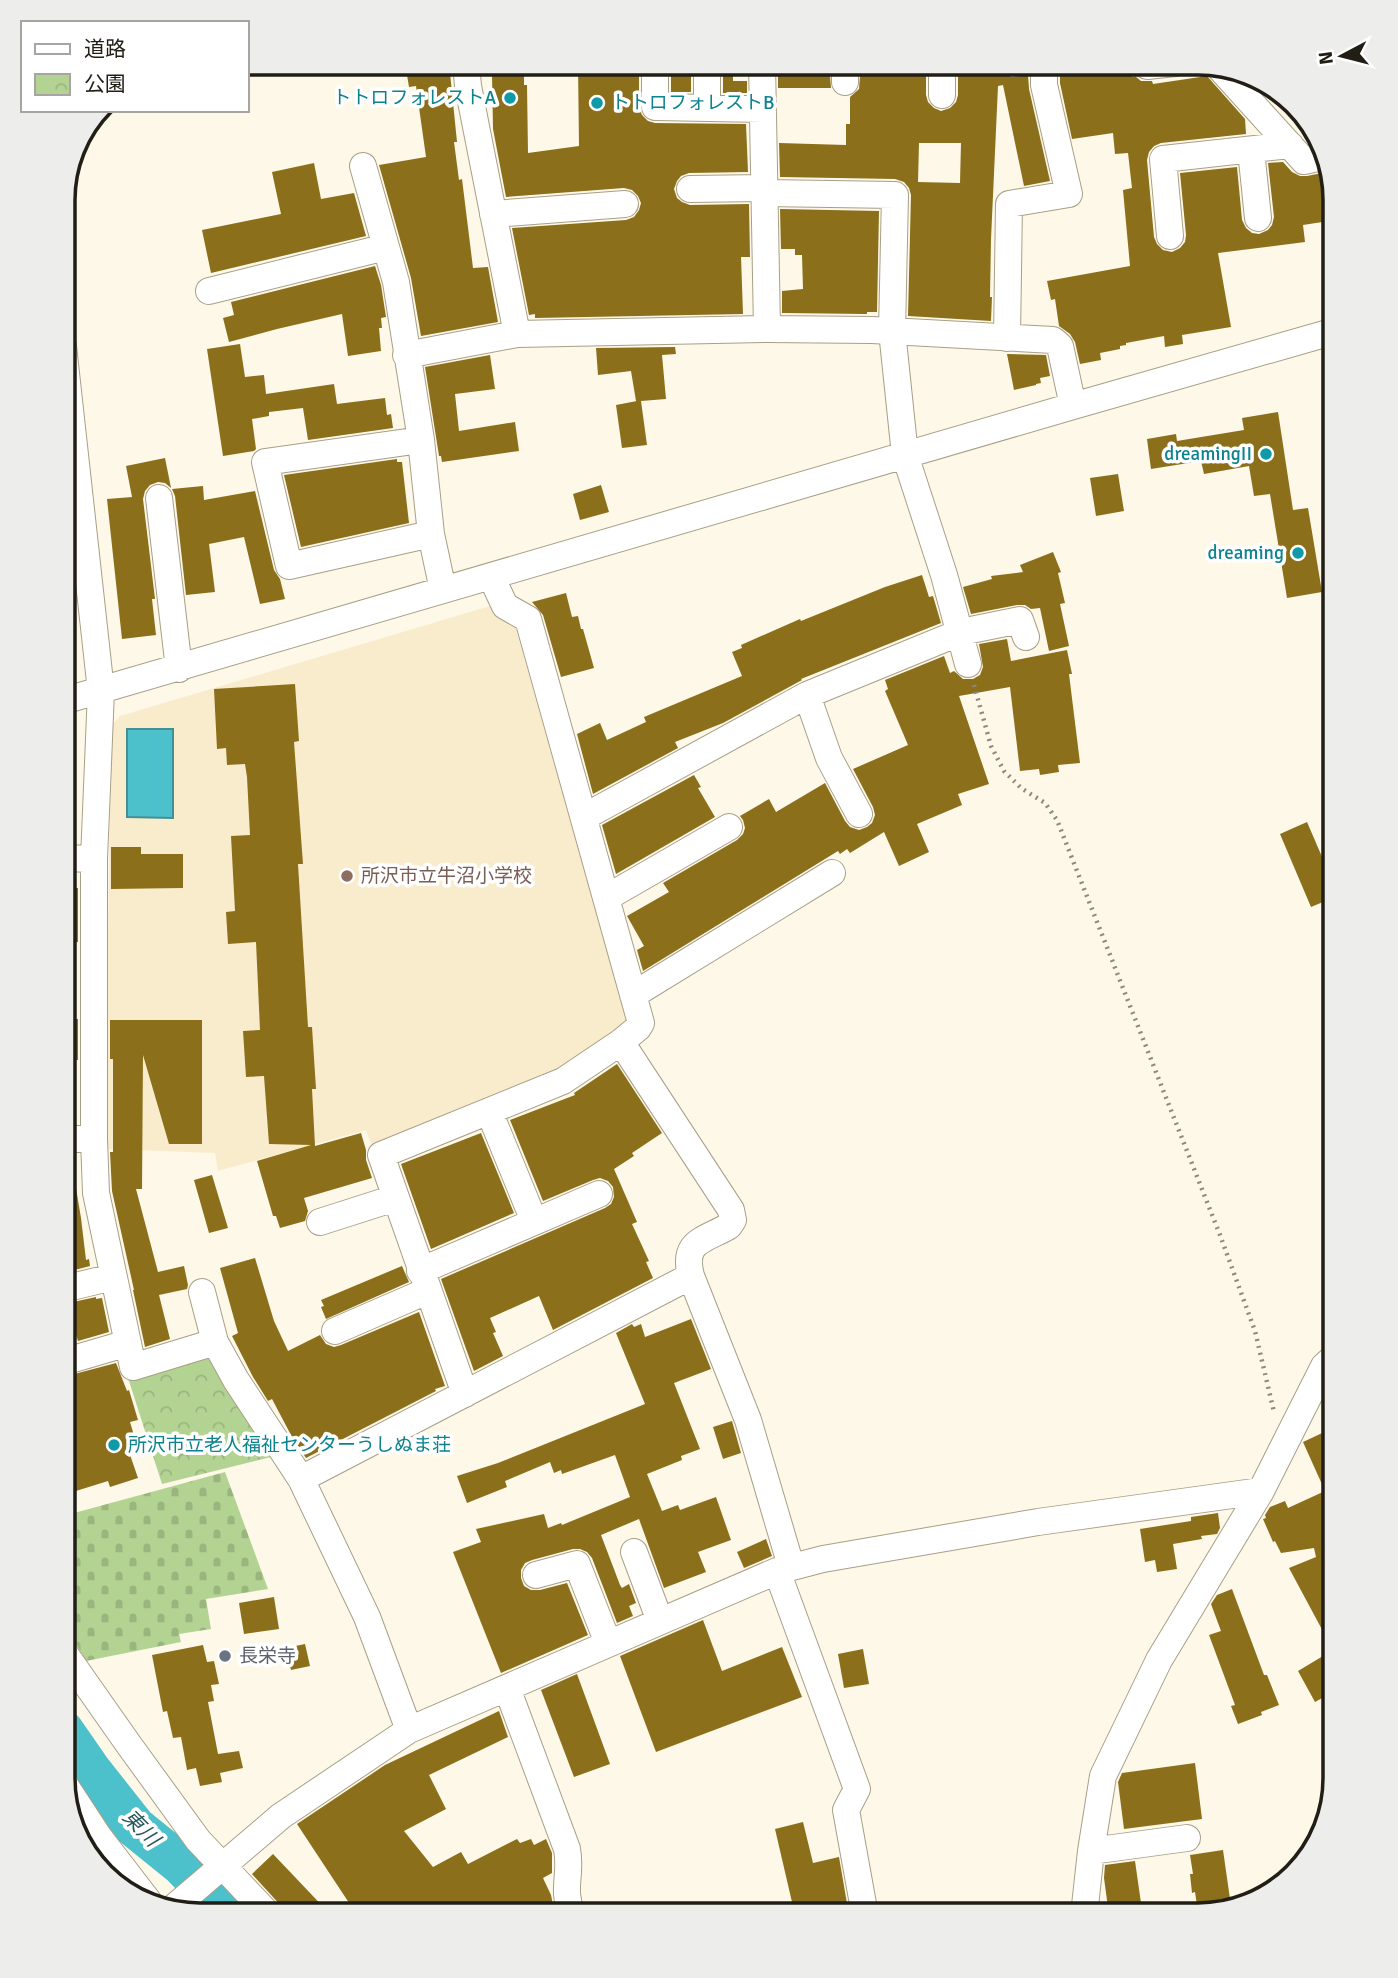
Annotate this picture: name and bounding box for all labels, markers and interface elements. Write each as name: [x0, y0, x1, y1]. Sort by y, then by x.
legend: [21, 21, 248, 112]
north arrow: [1307, 21, 1377, 91]
text: 道路: [84, 36, 126, 62]
text: N: [1313, 50, 1339, 66]
text: 公園: [84, 71, 126, 97]
place label: トトロフォレストA: [332, 86, 496, 110]
marker: トトロフォレストA: [502, 90, 518, 106]
place label: トトロフォレストB: [611, 91, 775, 115]
marker: トトロフォレストB: [589, 95, 605, 111]
place label: dreamingII: [1164, 442, 1252, 466]
marker: dreamingII: [1258, 446, 1274, 462]
place label: dreaming: [1207, 541, 1284, 565]
marker: dreaming: [1290, 545, 1306, 561]
place label: 所沢市立牛沼小学校: [361, 864, 532, 888]
marker: 所沢市立牛沼小学校: [339, 868, 355, 884]
place label: 所沢市立老人福祉センターうしぬま荘: [128, 1433, 451, 1457]
marker: 所沢市立老人福祉センターうしぬま荘: [106, 1437, 122, 1453]
place label: 長栄寺: [239, 1644, 296, 1668]
marker: 長栄寺: [217, 1648, 233, 1664]
water label: 東川: [117, 1804, 166, 1853]

